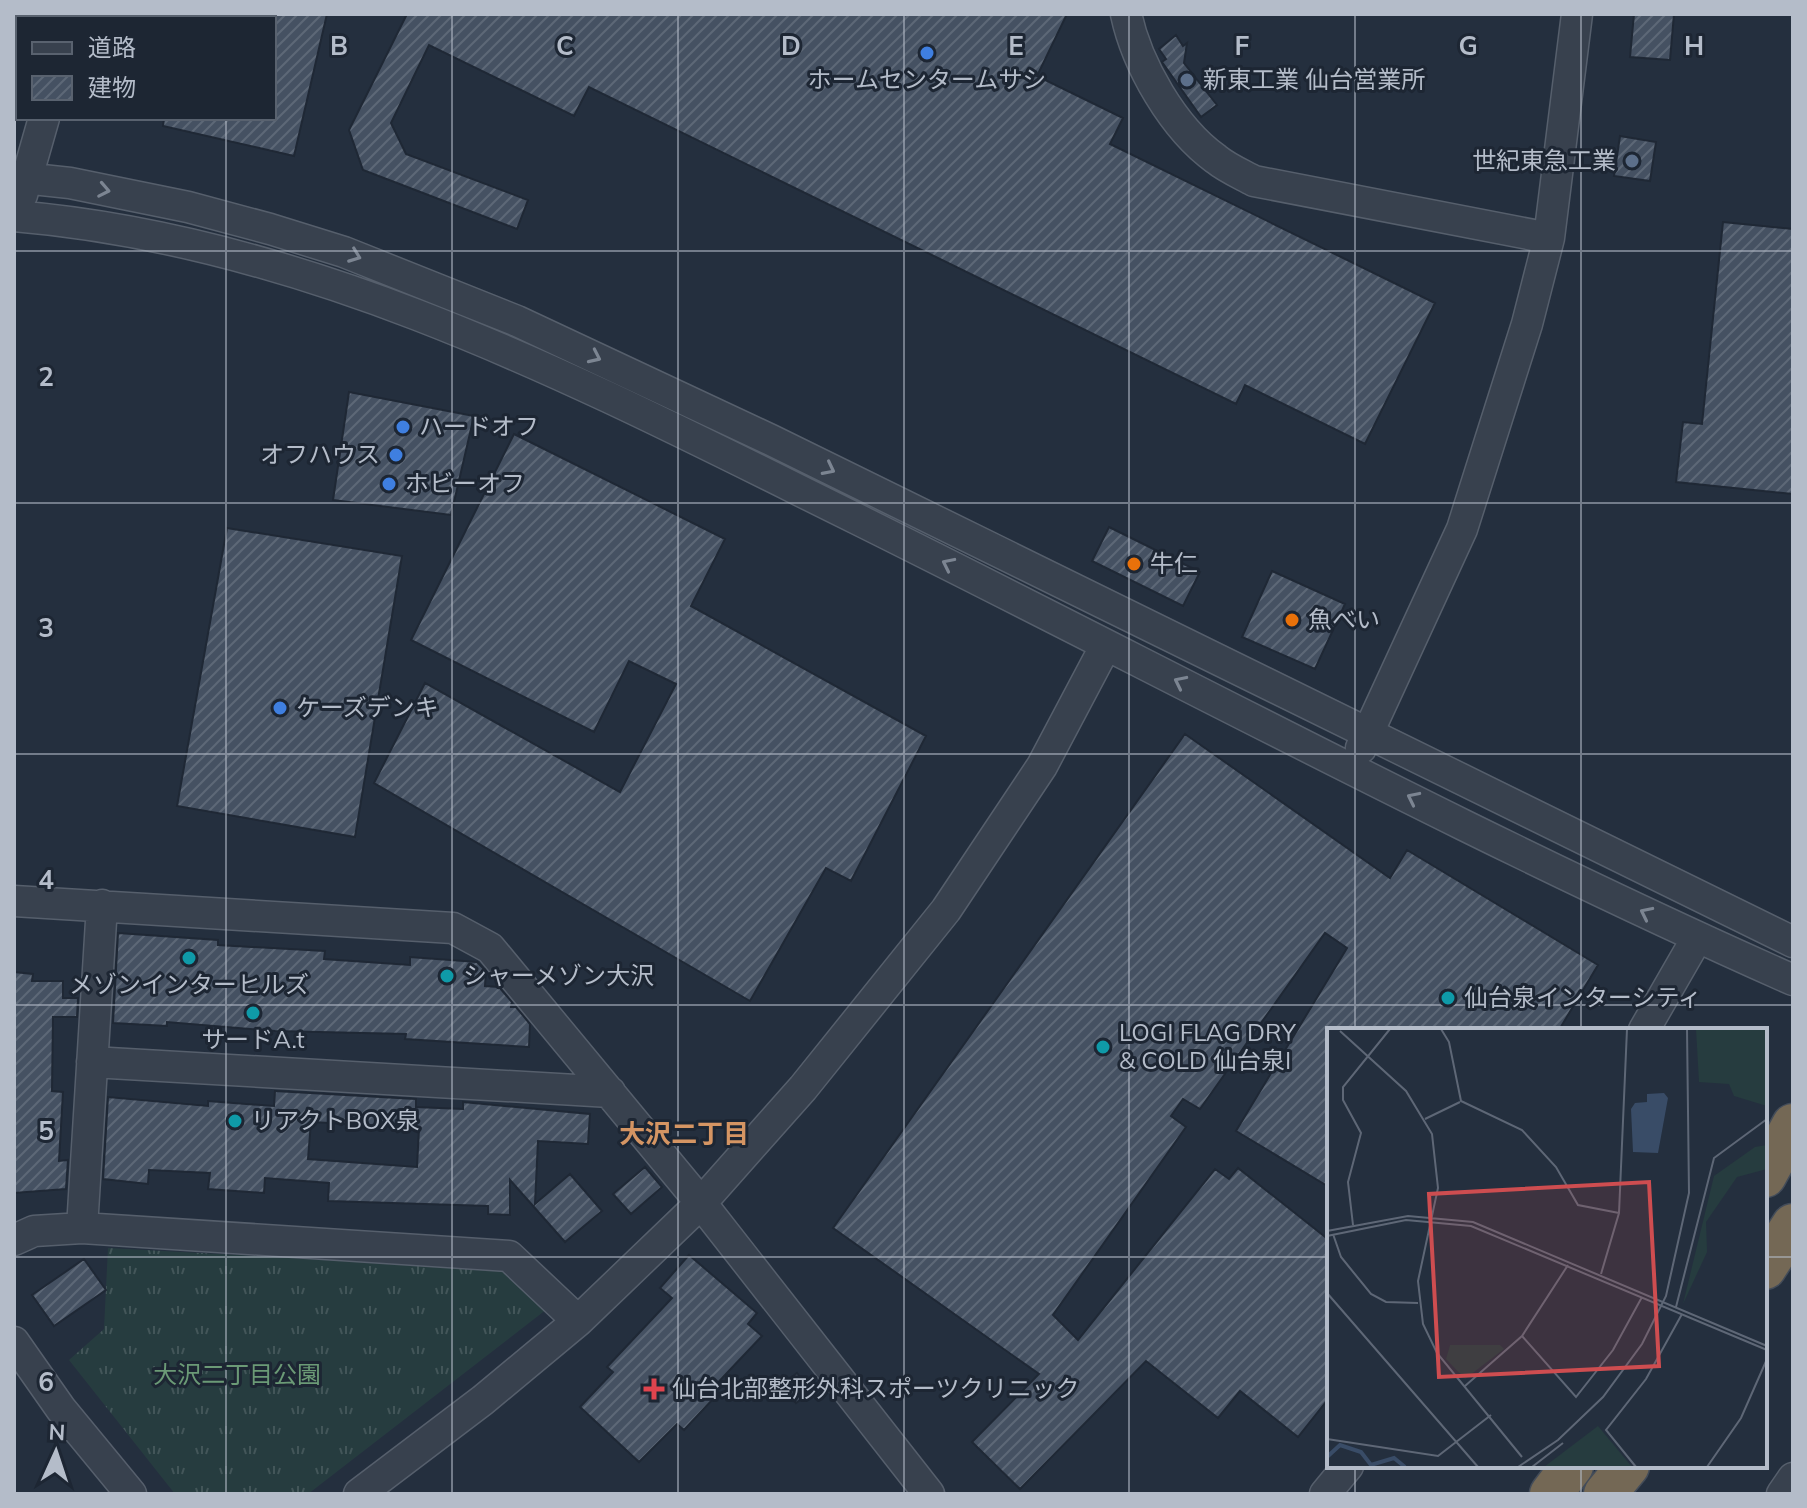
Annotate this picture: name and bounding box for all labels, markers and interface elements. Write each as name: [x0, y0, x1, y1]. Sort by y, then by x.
legend: [16, 16, 276, 120]
text: B: [330, 29, 348, 62]
text: C: [556, 29, 574, 62]
text: D: [781, 29, 801, 62]
text: E: [1008, 29, 1024, 62]
text: F: [1235, 29, 1250, 62]
text: G: [1458, 29, 1478, 62]
text: H: [1684, 29, 1704, 62]
text: 道路: [88, 32, 136, 62]
marker: ホームセンタームサシ: [918, 44, 936, 62]
place label: ホームセンタームサシ: [808, 64, 1046, 94]
place label: 新東工業 仙台営業所: [1203, 64, 1425, 94]
marker: 新東工業 仙台営業所: [1178, 71, 1196, 89]
text: 建物: [88, 72, 136, 102]
place label: 世紀東急工業: [1472, 145, 1616, 175]
marker: 世紀東急工業: [1623, 152, 1641, 170]
one-way arrow: [97, 181, 110, 198]
one-way arrow: [347, 247, 361, 263]
one-way arrow: [586, 347, 601, 363]
text: 2: [38, 360, 54, 393]
place label: ハードオフ: [419, 411, 539, 441]
marker: ハードオフ: [394, 418, 412, 436]
place label: オフハウス: [260, 439, 380, 469]
marker: オフハウス: [387, 446, 405, 464]
one-way arrow: [821, 460, 836, 475]
place label: ホビーオフ: [405, 468, 525, 498]
marker: ホビーオフ: [380, 475, 398, 493]
place label: 牛仁: [1150, 548, 1198, 578]
marker: 牛仁: [1125, 555, 1143, 573]
one-way arrow: [941, 559, 956, 574]
place label: 魚べい: [1308, 604, 1380, 634]
text: 3: [38, 611, 54, 644]
marker: 魚べい: [1283, 611, 1301, 629]
one-way arrow: [1173, 676, 1188, 692]
place label: ケーズデンキ: [296, 692, 439, 722]
marker: ケーズデンキ: [271, 699, 289, 717]
one-way arrow: [1406, 792, 1421, 808]
text: 4: [38, 863, 54, 896]
one-way arrow: [1639, 907, 1654, 922]
marker: メゾンインターヒルズ: [180, 949, 198, 967]
place label: シャーメゾン大沢: [463, 960, 654, 990]
marker: シャーメゾン大沢: [438, 967, 456, 985]
place label: メゾンインターヒルズ: [69, 969, 309, 999]
place label: 仙台泉インターシティ: [1464, 982, 1702, 1012]
marker: 仙台泉インターシティ: [1439, 989, 1457, 1007]
marker: サードA.t: [244, 1004, 262, 1022]
place label: LOGI FLAG DRY & COLD 仙台泉I: [1119, 1017, 1296, 1075]
place label: サードA.t: [201, 1024, 305, 1054]
inset map: [1327, 1028, 1767, 1468]
marker: LOGI FLAG DRY & COLD 仙台泉I: [1094, 1038, 1112, 1056]
place label: リアクトBOX泉: [251, 1105, 420, 1135]
marker: リアクトBOX泉: [226, 1112, 244, 1130]
text: 5: [38, 1114, 54, 1147]
district label: 大沢二丁目: [619, 1117, 749, 1150]
park label: 大沢二丁目公園: [153, 1359, 321, 1389]
text: 6: [38, 1365, 54, 1398]
place label: 仙台北部整形外科スポーツクリニック: [672, 1373, 1080, 1403]
marker: 仙台北部整形外科スポーツクリニック: [643, 1378, 665, 1400]
north arrow: [16, 1412, 96, 1492]
text: N: [48, 1418, 66, 1446]

